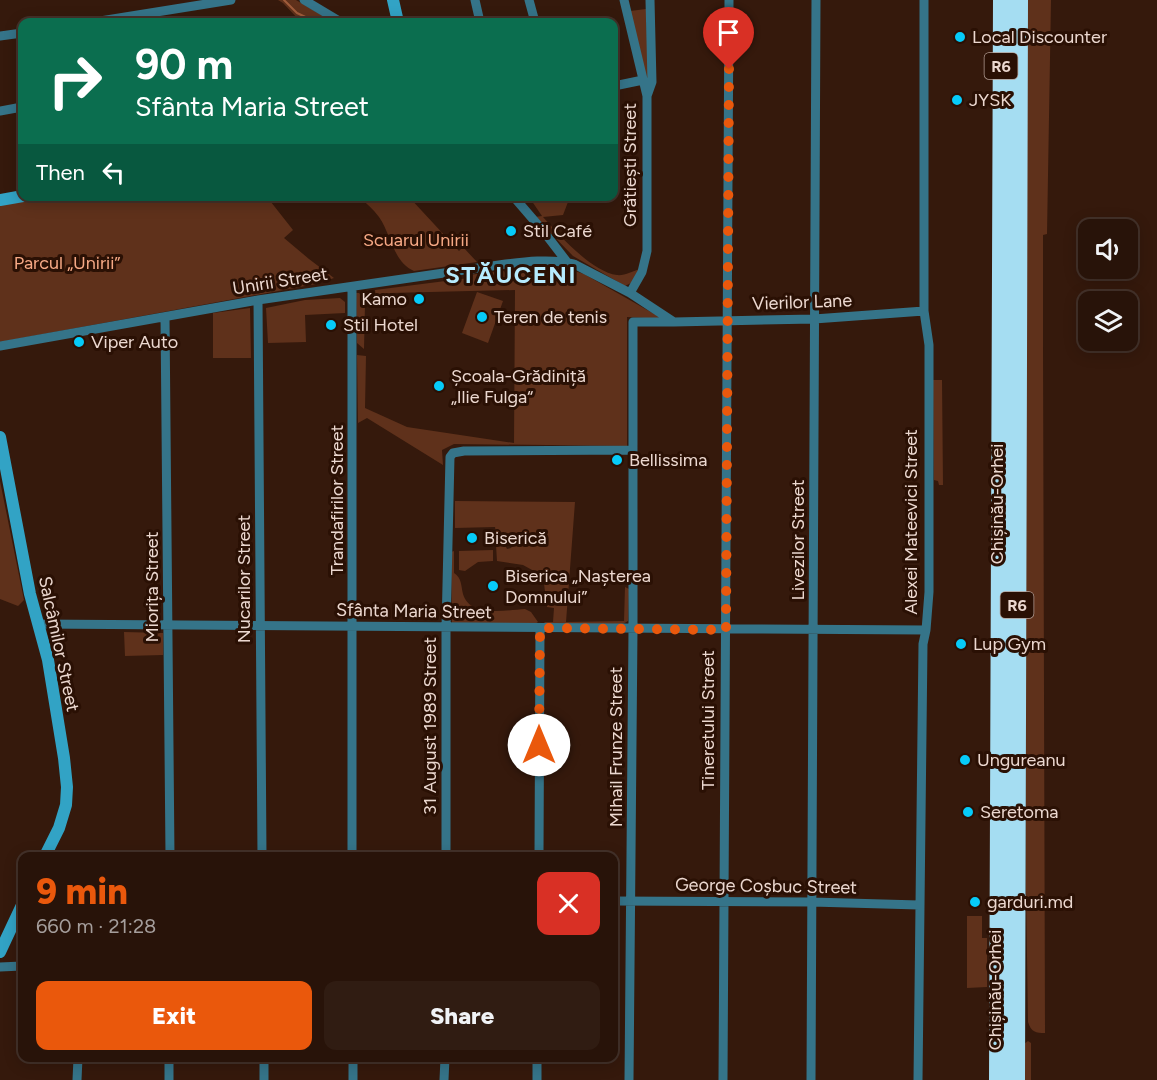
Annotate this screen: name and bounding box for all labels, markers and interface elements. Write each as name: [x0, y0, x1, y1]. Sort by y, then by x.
pin: [703, 7, 754, 69]
icon: arrive: [712, 16, 745, 49]
place label: Local Discounter: [972, 26, 1107, 48]
marker: Local Discounter: [953, 30, 967, 44]
text: 90 m: [135, 39, 233, 90]
icon: right: [36, 42, 114, 120]
road number: R6: [984, 53, 1018, 79]
place label: JYSK: [969, 89, 1011, 111]
text: Sfânta Maria Street: [135, 90, 369, 123]
marker: JYSK: [950, 93, 964, 107]
street label: Grătiești Street: [619, 103, 641, 227]
icon: left: [97, 156, 130, 189]
text: Then: [36, 159, 85, 186]
map controls: [1078, 219, 1138, 351]
button: sound: [1078, 219, 1138, 279]
place label: Stil Café: [523, 220, 592, 242]
marker: Stil Café: [504, 224, 518, 238]
park label: Scuarul Unirii: [363, 229, 469, 251]
park label: Parcul „Unirii”: [14, 252, 120, 274]
district label: STĂUCENI: [445, 260, 577, 289]
street label: Unirii Street: [231, 263, 329, 299]
place label: Kamo: [361, 288, 407, 310]
street label: Vierilor Lane: [752, 289, 853, 315]
button: layers: [1078, 291, 1138, 351]
marker: Kamo: [412, 292, 426, 306]
place label: Teren de tenis: [494, 306, 607, 328]
marker: Teren de tenis: [475, 310, 489, 324]
place label: Stil Hotel: [343, 314, 418, 336]
marker: Stil Hotel: [324, 318, 338, 332]
place label: Viper Auto: [91, 331, 178, 353]
marker: Viper Auto: [72, 335, 86, 349]
place label: Școala-Grădiniță „Ilie Fulga“: [451, 365, 586, 408]
marker: Școala-Grădiniță „Ilie Fulga“: [432, 379, 446, 393]
street label: Trandafirilor Street: [326, 425, 348, 575]
street label: Alexei Mateevici Street: [900, 429, 922, 615]
street label: Chișinău-Orhei: [986, 444, 1008, 564]
place label: Bellissima: [629, 449, 707, 471]
marker: Bellissima: [610, 453, 624, 467]
street label: Livezilor Street: [787, 479, 809, 600]
street label: Nucarilor Street: [233, 515, 255, 643]
place label: Biserică: [484, 527, 547, 549]
street label: Miorița Street: [141, 531, 163, 642]
marker: Biserică: [465, 531, 479, 545]
place label: Biserica „Nașterea Domnului”: [505, 565, 651, 608]
street label: Salcâmilor Street: [34, 574, 84, 714]
marker: Biserica „Nașterea Domnului”: [486, 579, 500, 593]
road number: R6: [1000, 592, 1034, 618]
street label: Sfânta Maria Street: [336, 599, 492, 623]
place label: Lup Gym: [973, 633, 1046, 655]
street label: 31 August 1989 Street: [419, 637, 441, 815]
marker: Lup Gym: [954, 637, 968, 651]
street label: Tineretului Street: [697, 650, 719, 790]
street label: Mihail Frunze Street: [605, 667, 627, 827]
position arrow: [507, 713, 571, 777]
place label: Ungureanu: [977, 749, 1066, 771]
marker: Ungureanu: [958, 753, 972, 767]
place label: Seretoma: [980, 801, 1059, 823]
marker: Seretoma: [961, 805, 975, 819]
text: 9 min: [36, 870, 128, 913]
button: close: [537, 872, 600, 935]
street label: George Coșbuc Street: [675, 873, 857, 899]
place label: garduri.md: [987, 891, 1073, 913]
marker: garduri.md: [968, 895, 982, 909]
text: 660 m · 21:28: [36, 914, 156, 938]
street label: Chișinău-Orhei: [984, 930, 1006, 1050]
button: Exit: [36, 981, 312, 1050]
button: Share: [324, 981, 600, 1050]

